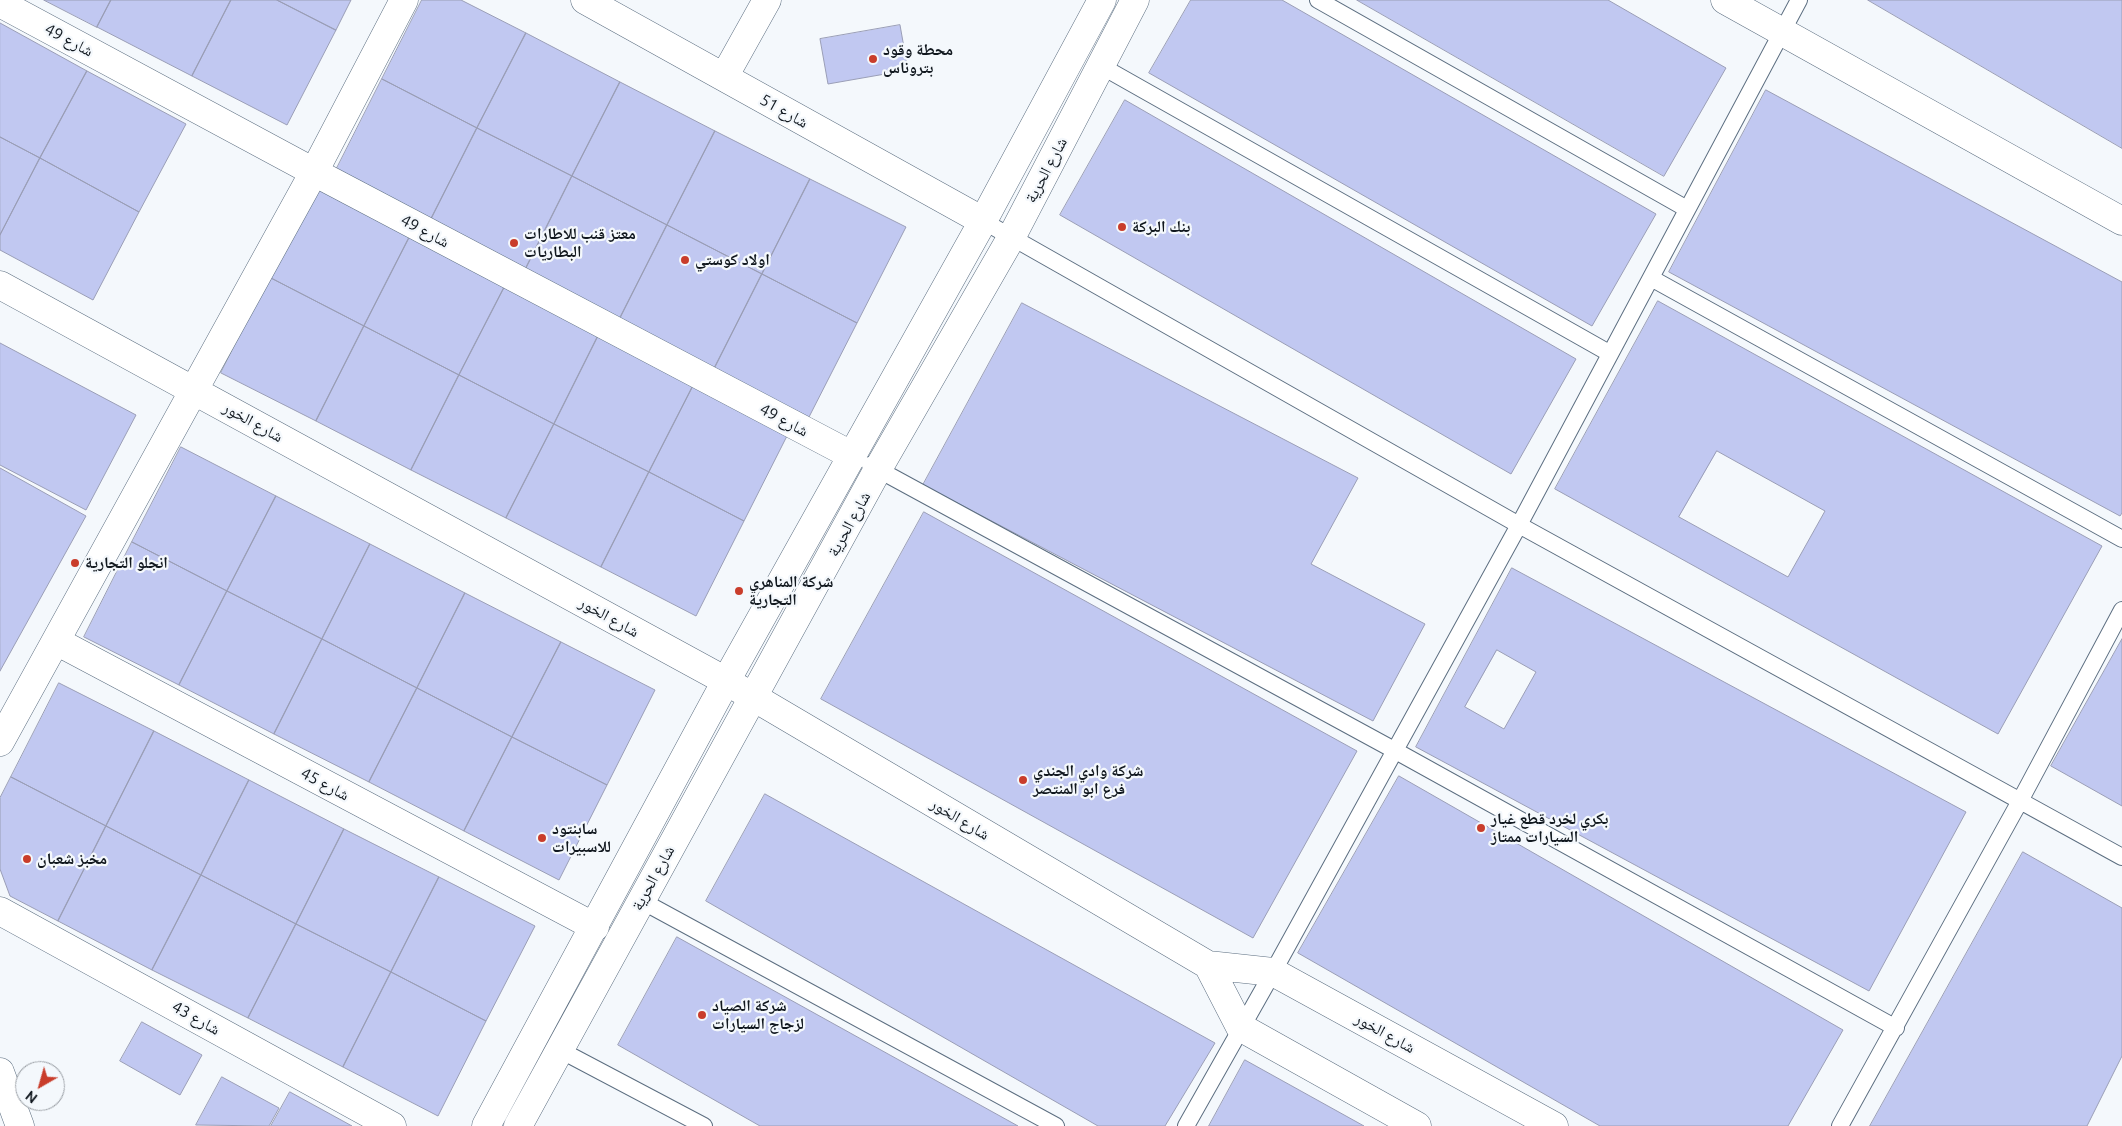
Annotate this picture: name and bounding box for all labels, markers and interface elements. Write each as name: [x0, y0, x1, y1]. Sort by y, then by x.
street label: شارع 49: [41, 19, 97, 61]
place label: محطة وقود بتروناس: [883, 40, 953, 78]
marker: محطة وقود بتروناس: [867, 53, 879, 65]
street label: شارع 51: [757, 90, 811, 132]
street label: شارع الحرية: [1021, 134, 1071, 206]
street label: شارع 49: [397, 210, 453, 252]
place label: بنك البركة: [1132, 217, 1190, 237]
marker: بنك البركة: [1116, 221, 1128, 233]
place label: معتز قنب للاطارات البطاريات: [524, 224, 636, 262]
marker: معتز قنب للاطارات البطاريات: [508, 237, 520, 249]
place label: اولاد كوستي: [695, 250, 770, 270]
marker: اولاد كوستي: [679, 254, 691, 266]
street label: شارع الخور: [220, 398, 286, 446]
street label: شارع 49: [756, 399, 812, 441]
street label: شارع الحرية: [823, 488, 875, 560]
place label: انجلو التجارية: [85, 553, 168, 573]
marker: انجلو التجارية: [69, 557, 81, 569]
place label: شركة المناهري التجارية: [749, 572, 834, 610]
marker: شركة المناهري التجارية: [733, 585, 745, 597]
street label: شارع الخور: [576, 593, 642, 641]
place label: شركة وادي الجندي فرع ابو المنتصر: [1033, 761, 1143, 799]
street label: شارع 45: [297, 763, 353, 805]
marker: شركة وادي الجندي فرع ابو المنتصر: [1017, 774, 1029, 786]
street label: شارع الخور: [927, 794, 993, 844]
place label: بكري لخرد قطع غيار السيارات ممتاز: [1491, 809, 1608, 847]
place label: سابنتود للاسبيرات: [552, 819, 611, 857]
marker: بكري لخرد قطع غيار السيارات ممتاز: [1475, 822, 1487, 834]
marker: سابنتود للاسبيرات: [536, 832, 548, 844]
street label: شارع الحرية: [627, 842, 679, 914]
place label: مخبز شعبان: [37, 849, 107, 869]
marker: مخبز شعبان: [21, 853, 33, 865]
place label: شركة الصياد لزجاج السيارات: [712, 996, 804, 1034]
street label: شارع 43: [169, 997, 223, 1039]
marker: شركة الصياد لزجاج السيارات: [696, 1009, 708, 1021]
street label: شارع الخور: [1352, 1009, 1418, 1057]
north arrow: [15, 1061, 65, 1111]
text: N: [22, 1088, 40, 1107]

